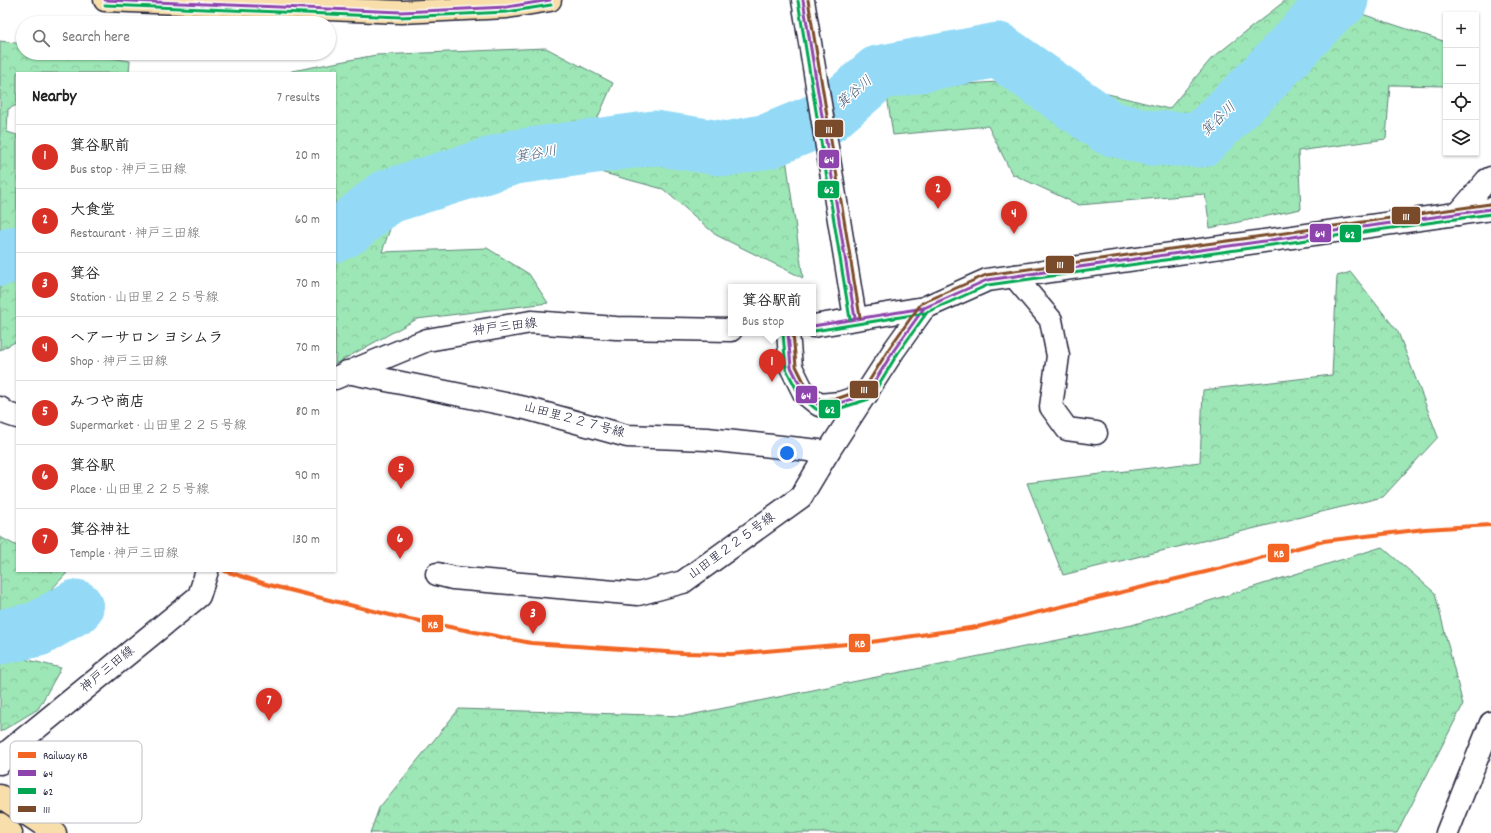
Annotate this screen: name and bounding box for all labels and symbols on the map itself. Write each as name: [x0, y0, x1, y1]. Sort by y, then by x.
water label: 箕谷川: [833, 72, 877, 114]
water label: 箕谷川: [1197, 98, 1241, 142]
line badge: 111: [814, 119, 844, 138]
text: 111: [825, 123, 833, 139]
water label: 箕谷川: [514, 142, 558, 168]
line badge: 64: [818, 149, 840, 169]
text: 64: [824, 153, 834, 169]
pin: 2: [925, 176, 951, 209]
line badge: 62: [817, 180, 840, 199]
text: 62: [824, 183, 834, 199]
pin: 4: [1001, 201, 1027, 234]
line badge: 111: [1391, 206, 1421, 225]
text: 111: [1402, 210, 1410, 226]
line badge: 64: [1309, 223, 1332, 243]
line badge: 62: [1339, 224, 1362, 243]
text: 64: [1315, 227, 1325, 243]
text: 62: [1345, 228, 1355, 244]
line badge: 111: [1045, 255, 1075, 274]
text: 111: [1056, 258, 1064, 274]
street label: 神戸三田線: [472, 314, 539, 341]
pin: 1: [759, 349, 785, 382]
line badge: 111: [849, 380, 879, 399]
text: 111: [860, 383, 868, 399]
line badge: 64: [795, 385, 818, 404]
text: 64: [801, 389, 811, 405]
street label: 山田里２２７号線: [521, 398, 628, 444]
line badge: 62: [818, 399, 841, 419]
text: 62: [825, 403, 835, 419]
your location: [777, 443, 797, 463]
pin: 5: [388, 456, 414, 489]
street label: 山田里２２５号線: [684, 508, 780, 585]
pin: 6: [387, 526, 413, 559]
line badge: KB: [1267, 543, 1290, 563]
text: KB: [1274, 547, 1284, 563]
pin: 3: [520, 601, 546, 634]
line badge: KB: [421, 614, 444, 633]
text: KB: [428, 618, 438, 634]
line badge: KB: [848, 633, 871, 653]
text: KB: [855, 637, 865, 653]
street label: 神戸三田線: [77, 642, 140, 698]
pin: 7: [256, 688, 282, 721]
legend: [10, 741, 142, 823]
text: Railway KB: [43, 749, 88, 765]
text: 64: [43, 767, 53, 783]
text: 62: [43, 785, 53, 801]
text: 111: [43, 803, 50, 819]

